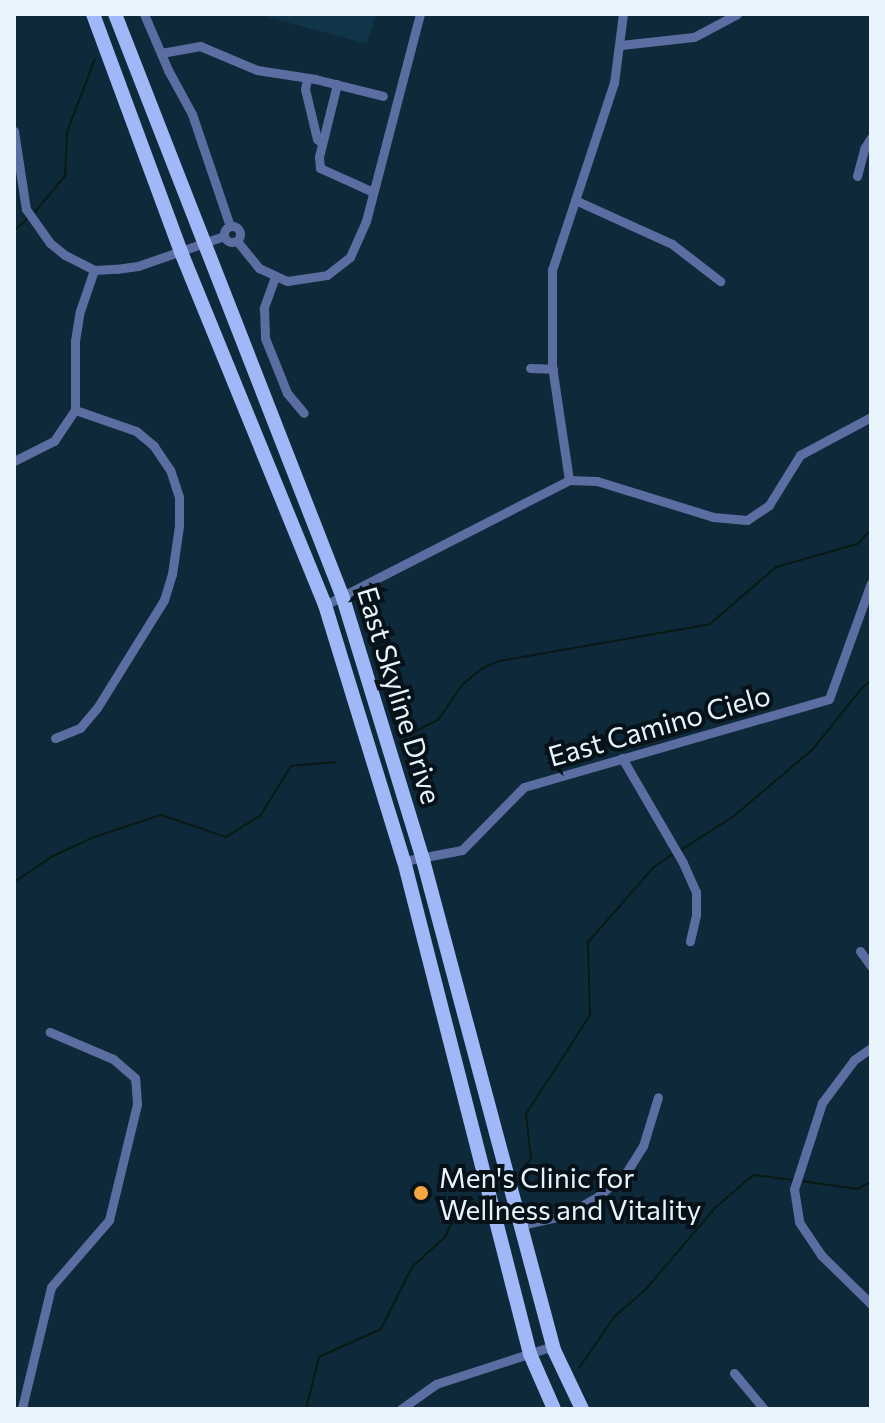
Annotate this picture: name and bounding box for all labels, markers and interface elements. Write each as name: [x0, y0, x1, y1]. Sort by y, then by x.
street label: East Skyline Drive: [351, 583, 449, 807]
street label: East Camino Cielo: [544, 677, 774, 773]
place label: Men's Clinic for Wellness and Vitality: [439, 1160, 701, 1226]
marker: Men's Clinic for Wellness and Vitality: [410, 1182, 432, 1204]

